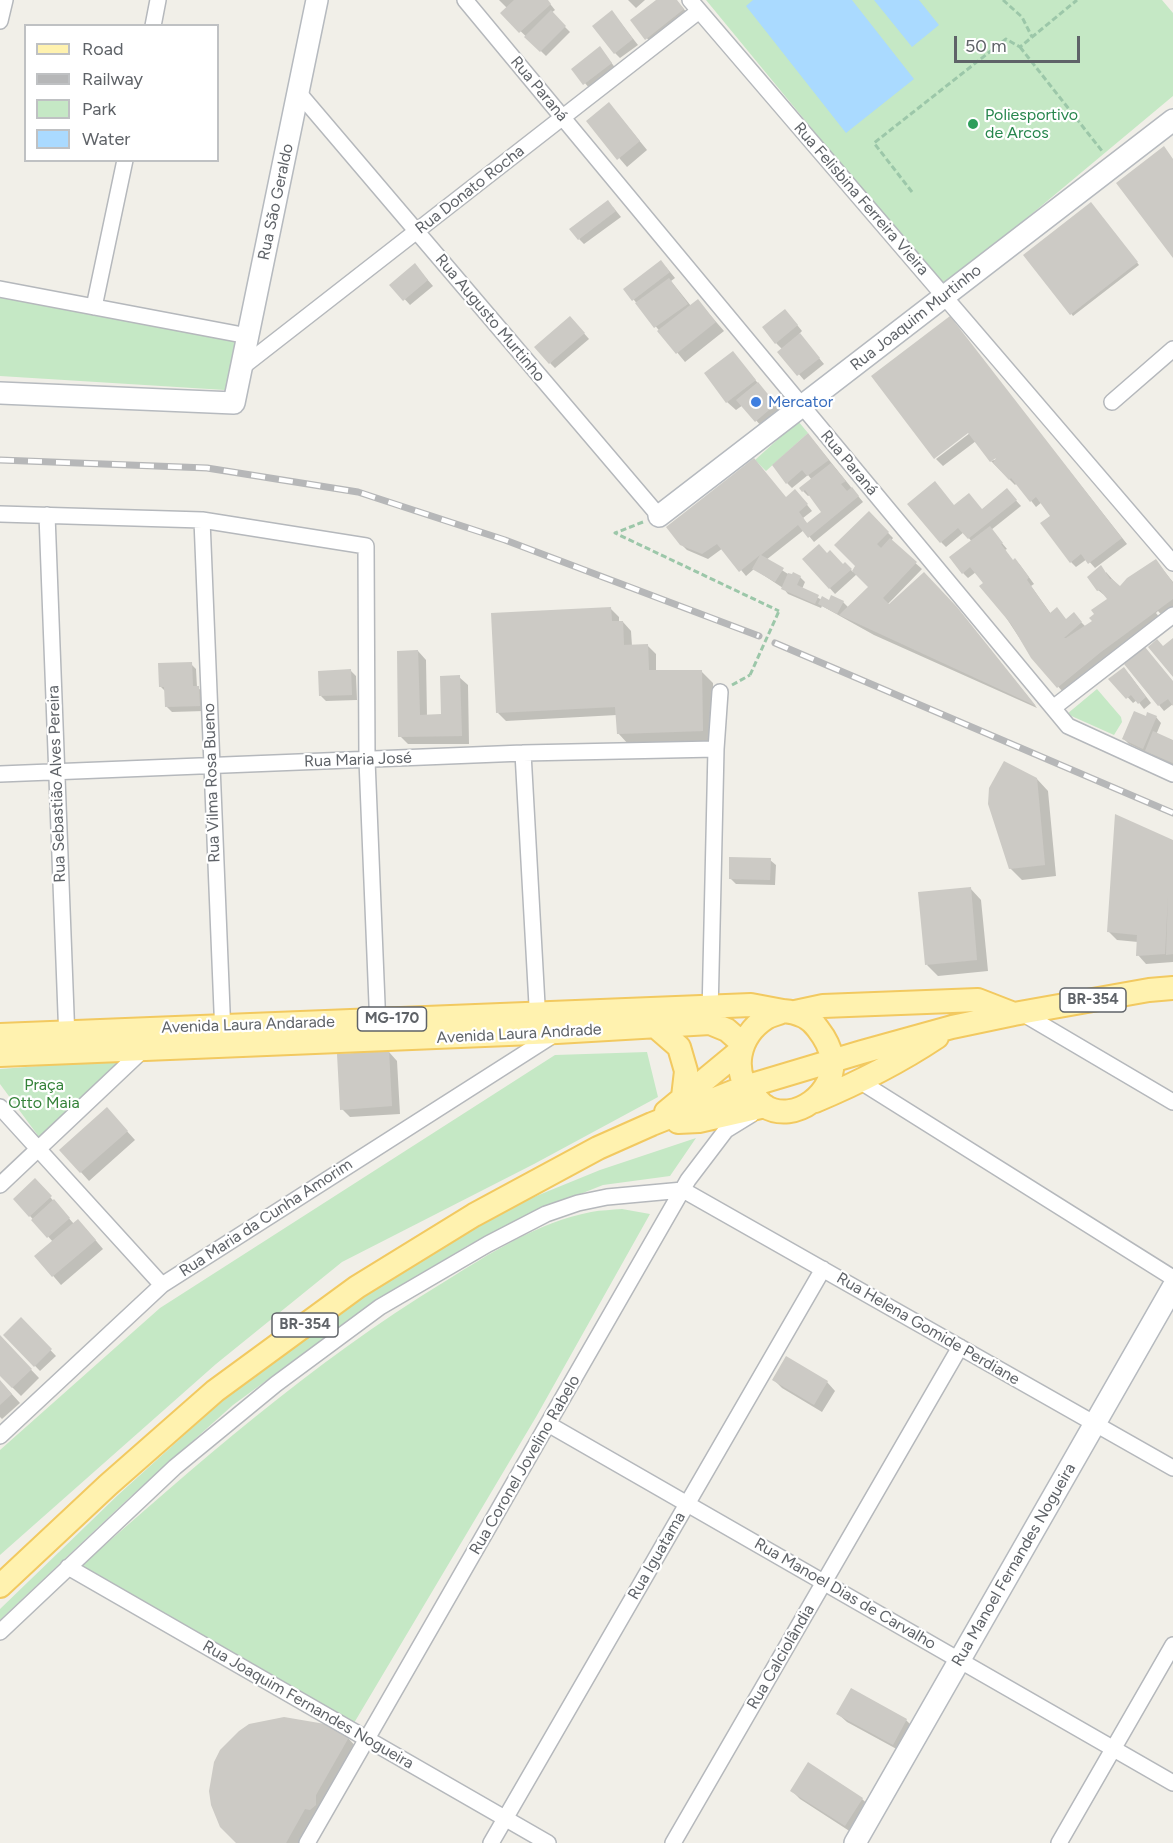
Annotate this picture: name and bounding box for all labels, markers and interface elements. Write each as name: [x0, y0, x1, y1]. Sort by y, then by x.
legend: [24, 24, 219, 162]
scale bar: [957, 24, 1083, 62]
text: 50 m: [965, 35, 1007, 57]
text: Road: [82, 38, 123, 60]
street label: Rua Paraná: [506, 53, 572, 125]
text: Railway: [82, 68, 143, 90]
text: Park: [82, 98, 116, 120]
place label: Poliesportivo de Arcos: [985, 105, 1078, 143]
marker: Poliesportivo de Arcos: [966, 117, 980, 131]
street label: Rua Felisbina Ferreira Vieira: [789, 119, 933, 279]
text: Water: [82, 128, 130, 150]
street label: Rua São Geraldo: [254, 142, 298, 262]
street label: Rua Donato Rocha: [412, 142, 528, 238]
street label: Rua Augusto Murtinho: [431, 250, 549, 386]
street label: Rua Joaquim Murtinho: [847, 261, 985, 375]
place label: Mercator: [768, 392, 833, 412]
marker: Mercator: [749, 395, 763, 409]
street label: Rua Paraná: [816, 427, 882, 499]
street label: Rua Sebastião Alves Pereira: [44, 685, 70, 883]
street label: Rua Vilma Rosa Bueno: [200, 703, 224, 863]
street label: Rua Maria José: [304, 749, 412, 771]
road number: BR-354: [1060, 988, 1126, 1012]
road number: MG-170: [358, 1007, 426, 1031]
street label: Avenida Laura Andarade: [161, 1012, 335, 1038]
street label: Avenida Laura Andrade: [436, 1020, 602, 1048]
park label: Praça Otto Maia: [8, 1075, 80, 1113]
street label: Rua Maria da Cunha Amorim: [176, 1155, 356, 1281]
street label: Rua Helena Gomide Perdiane: [833, 1269, 1023, 1389]
road number: BR-354: [272, 1313, 338, 1337]
street label: Rua Coronel Jovelino Rabelo: [466, 1372, 584, 1558]
street label: Rua Manoel Fernandes Nogueira: [948, 1460, 1080, 1670]
street label: Rua Iguatama: [624, 1509, 690, 1603]
street label: Rua Manoel Dias de Carvalho: [751, 1534, 939, 1654]
street label: Rua Calciolândia: [743, 1601, 819, 1713]
street label: Rua Joaquim Fernandes Nogueira: [199, 1637, 417, 1773]

